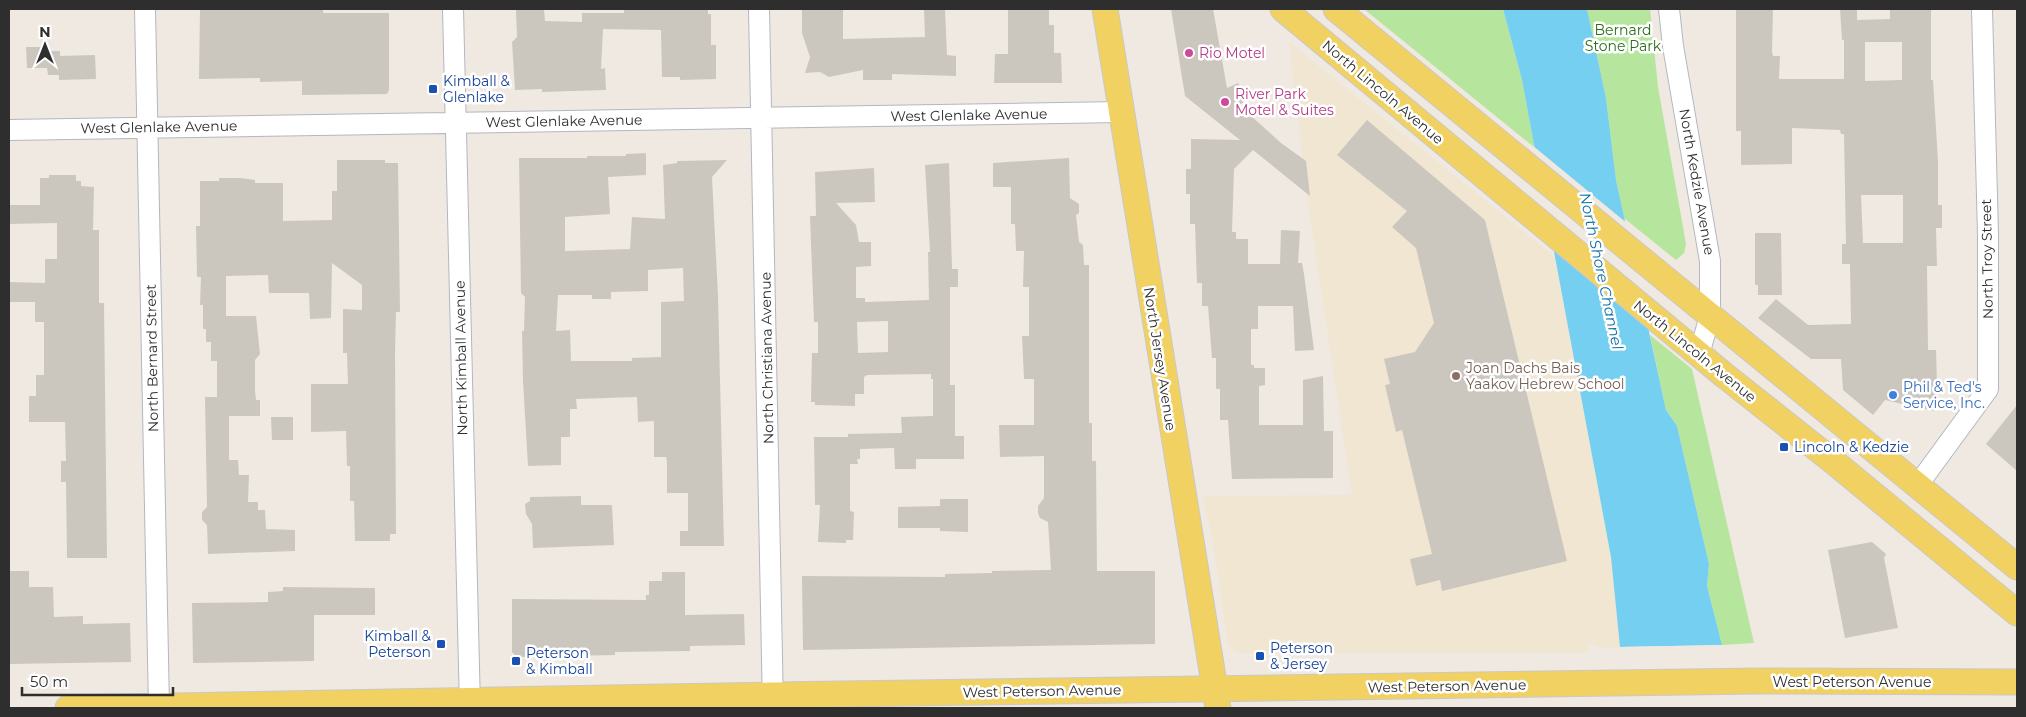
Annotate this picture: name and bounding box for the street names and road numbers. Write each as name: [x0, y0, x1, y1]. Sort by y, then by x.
street label: North Lincoln Avenue: [1319, 36, 1447, 148]
street label: West Glenlake Avenue: [890, 105, 1048, 125]
street label: North Kedzie Avenue: [1675, 107, 1719, 257]
street label: West Glenlake Avenue: [485, 111, 643, 131]
street label: West Glenlake Avenue: [80, 117, 238, 137]
street label: North Troy Street: [1977, 198, 1997, 319]
street label: North Christiana Avenue: [756, 272, 778, 444]
street label: North Kimball Avenue: [451, 280, 471, 436]
street label: North Bernard Street: [142, 284, 162, 432]
street label: North Jersey Avenue: [1140, 286, 1180, 432]
street label: North Lincoln Avenue: [1630, 296, 1760, 406]
street label: West Peterson Avenue: [1773, 673, 1931, 691]
street label: West Peterson Avenue: [1367, 676, 1527, 696]
street label: West Peterson Avenue: [962, 681, 1122, 701]

